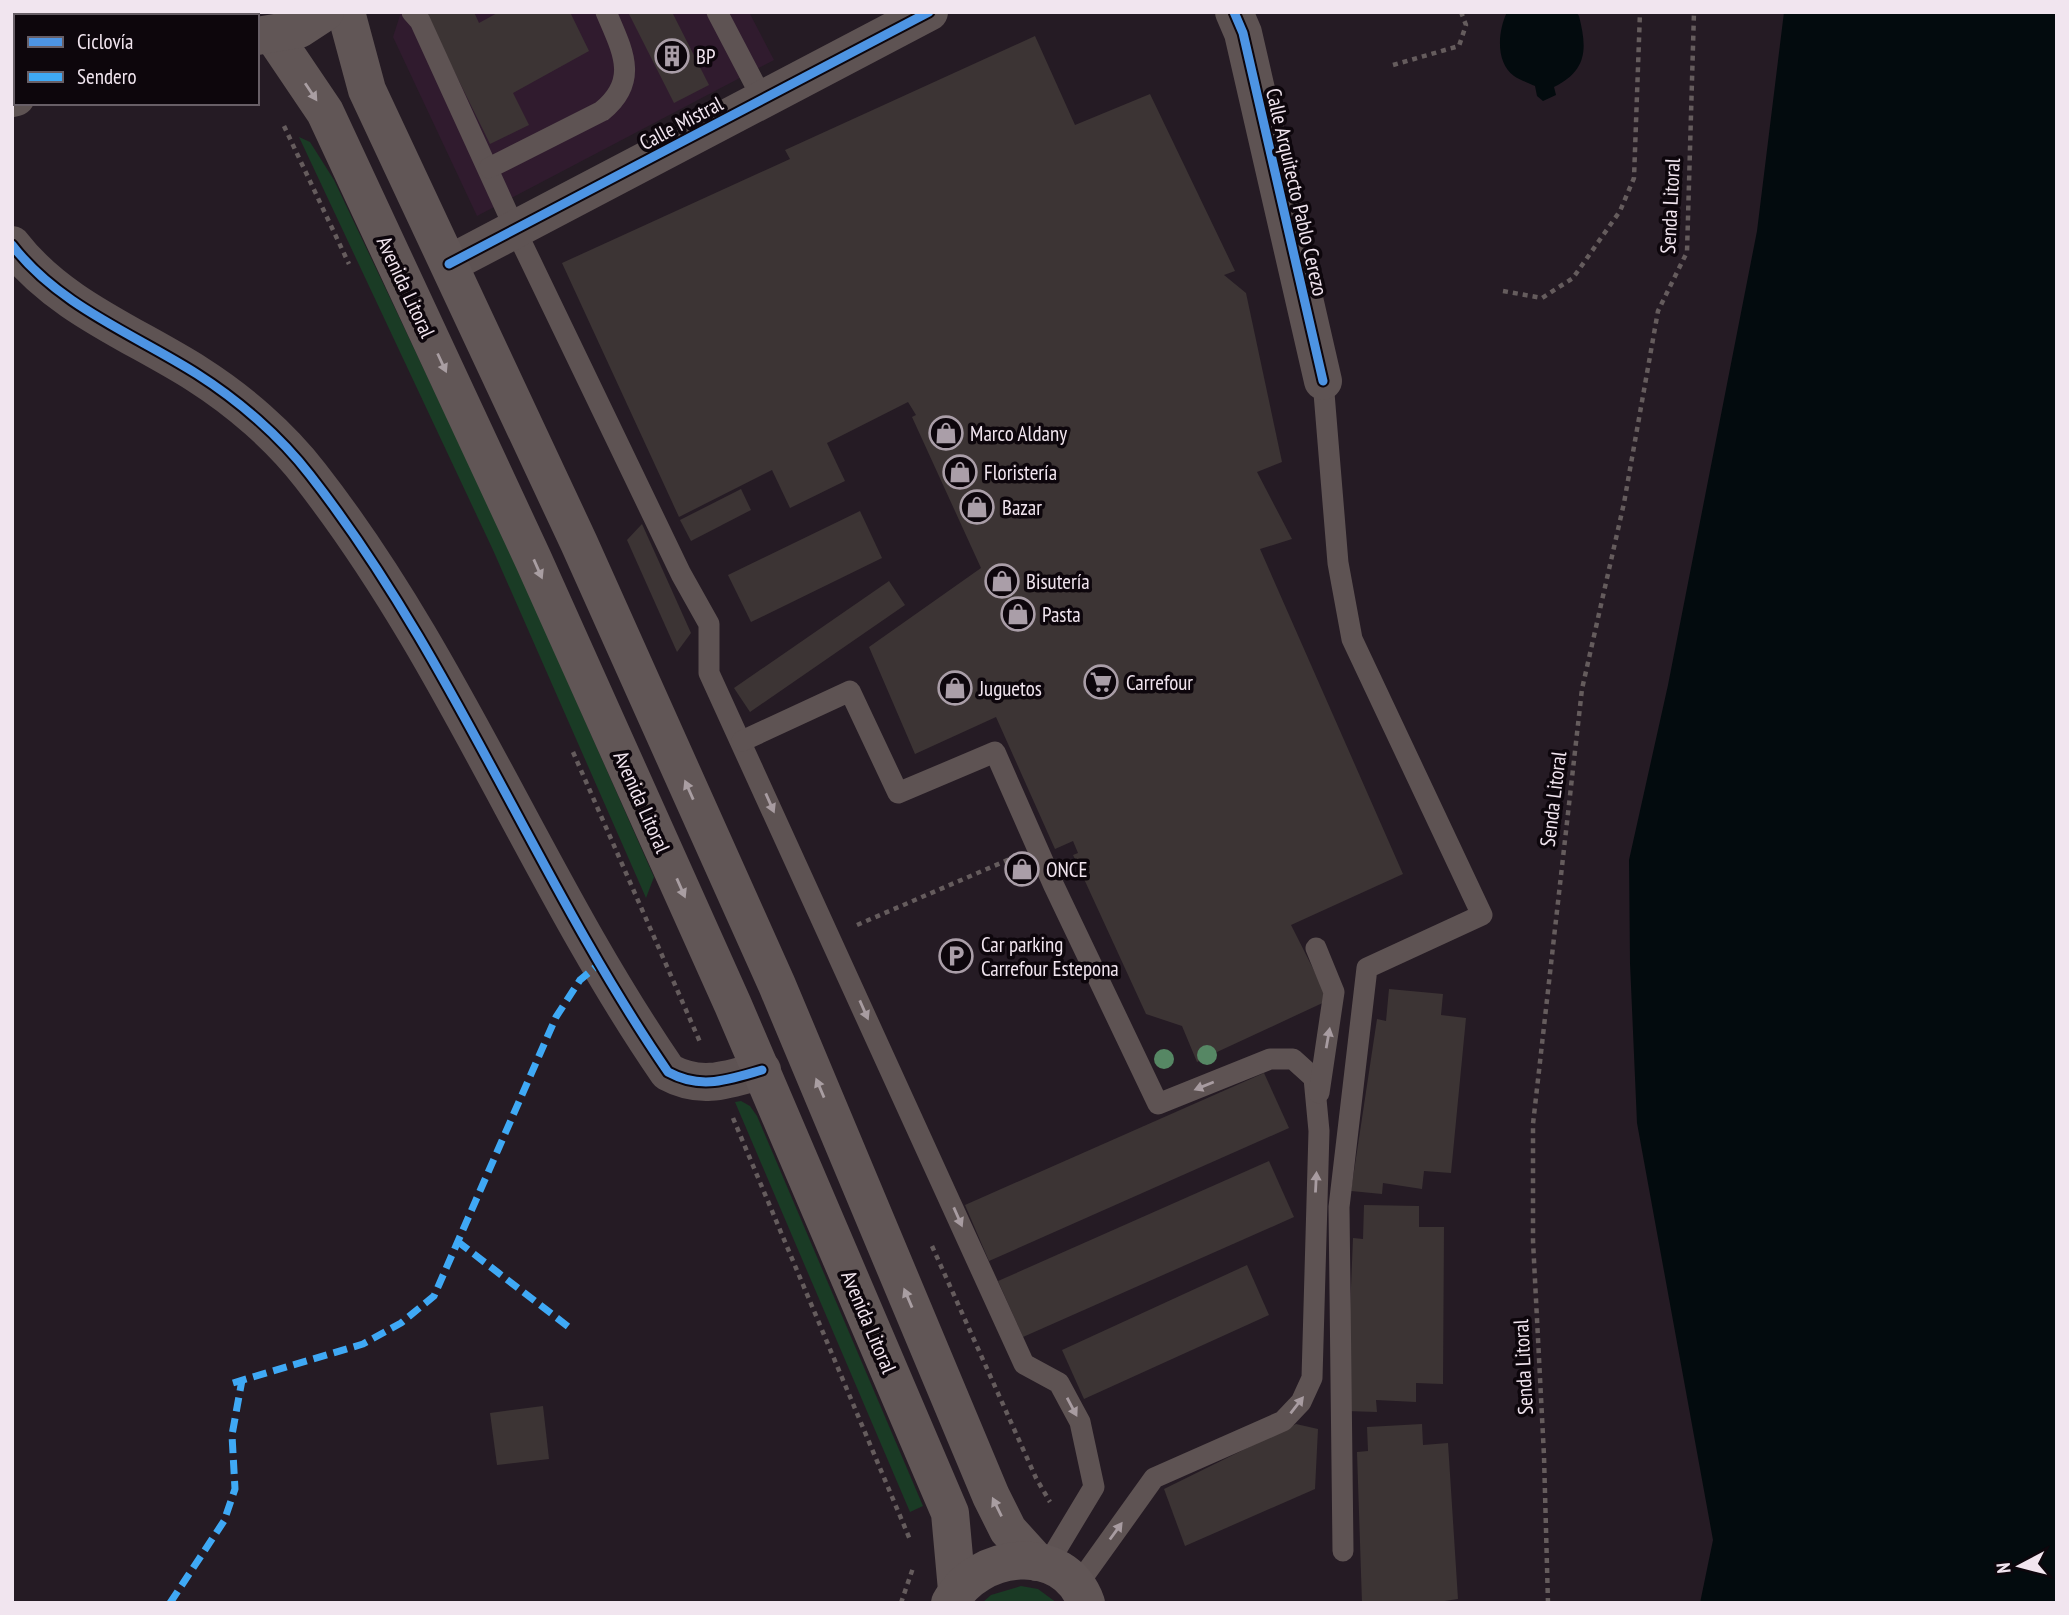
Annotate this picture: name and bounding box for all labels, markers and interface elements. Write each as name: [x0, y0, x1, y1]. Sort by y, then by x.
legend: [14, 14, 259, 105]
text: Ciclovía: [77, 28, 134, 55]
building icon: BP: [653, 37, 691, 75]
place label: BP: [696, 43, 715, 70]
text: Sendero: [77, 63, 136, 90]
one-way arrow: [304, 83, 318, 101]
street label: Calle Arquitecto Pablo Cerezo: [1260, 85, 1334, 299]
street label: Calle Mistral: [635, 90, 727, 156]
street label: Senda Litoral: [1654, 157, 1686, 255]
street label: Avenida Litoral: [371, 232, 441, 342]
one-way arrow: [436, 352, 447, 373]
shop icon: Marco Aldany: [927, 414, 965, 452]
place label: Marco Aldany: [970, 420, 1067, 447]
shop icon: Floristería: [941, 453, 979, 491]
place label: Floristería: [984, 459, 1057, 486]
shop icon: Bazar: [958, 488, 996, 526]
place label: Bazar: [1002, 494, 1042, 521]
one-way arrow: [532, 559, 544, 579]
shop icon: Bisutería: [983, 562, 1021, 600]
place label: Bisutería: [1026, 568, 1090, 595]
shop icon: Pasta: [999, 595, 1037, 633]
place label: Pasta: [1042, 601, 1081, 628]
supermarket icon: Carrefour: [1082, 663, 1120, 701]
shop icon: Juguetos: [936, 669, 974, 707]
place label: Carrefour: [1126, 669, 1193, 696]
place label: Juguetos: [978, 675, 1042, 702]
street label: Avenida Litoral: [608, 747, 677, 857]
street label: Senda Litoral: [1534, 750, 1572, 848]
one-way arrow: [683, 780, 695, 800]
one-way arrow: [764, 793, 776, 813]
shop icon: ONCE: [1003, 850, 1041, 888]
place label: ONCE: [1046, 856, 1087, 883]
one-way arrow: [675, 878, 687, 898]
place label: Car parking Carrefour Estepona: [981, 931, 1119, 982]
parking icon: Car parking Carrefour Estepona: [937, 937, 975, 975]
one-way arrow: [858, 1000, 870, 1020]
one-way arrow: [1323, 1027, 1334, 1049]
one-way arrow: [814, 1078, 826, 1098]
one-way arrow: [1193, 1080, 1214, 1091]
one-way arrow: [1311, 1171, 1322, 1193]
one-way arrow: [953, 1207, 964, 1228]
street label: Avenida Litoral: [835, 1267, 903, 1377]
one-way arrow: [902, 1288, 914, 1308]
street label: Senda Litoral: [1507, 1318, 1539, 1416]
one-way arrow: [1066, 1397, 1078, 1416]
one-way arrow: [1289, 1397, 1304, 1415]
one-way arrow: [991, 1497, 1002, 1517]
one-way arrow: [1108, 1522, 1122, 1540]
north arrow: [1985, 1531, 2055, 1601]
text: N: [1991, 1562, 2016, 1575]

